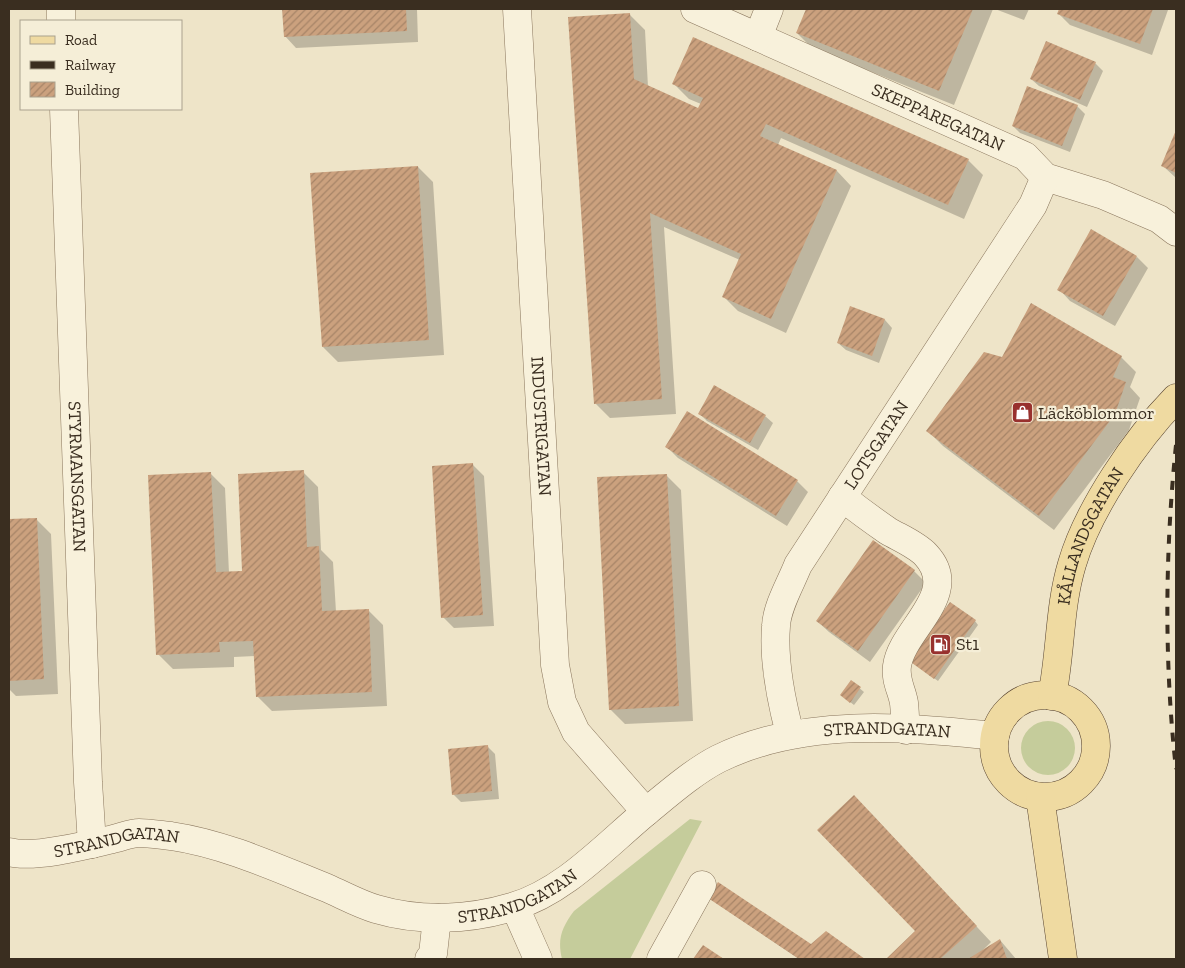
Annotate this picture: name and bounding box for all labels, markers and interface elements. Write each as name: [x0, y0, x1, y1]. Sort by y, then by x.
legend: [20, 20, 182, 110]
text: Road: [65, 31, 98, 49]
text: Railway: [65, 56, 116, 74]
street label: SKEPPAREGATAN: [868, 78, 1008, 156]
text: Building: [65, 81, 120, 99]
street label: INDUSTRIGATAN: [526, 356, 556, 497]
street label: LOTSGATAN: [839, 396, 913, 494]
street label: STYRMANSGATAN: [63, 401, 91, 553]
shop icon: Läcköblommor: [1010, 401, 1034, 425]
place label: Läcköblommor: [1038, 402, 1155, 424]
street label: KÅLLANDSGATAN: [1052, 463, 1129, 607]
fuel station icon: St1: [928, 632, 952, 656]
place label: St1: [956, 633, 979, 655]
street label: STRANDGATAN: [822, 717, 952, 743]
street label: STRANDGATAN: [52, 822, 181, 862]
street label: STRANDGATAN: [457, 864, 582, 928]

